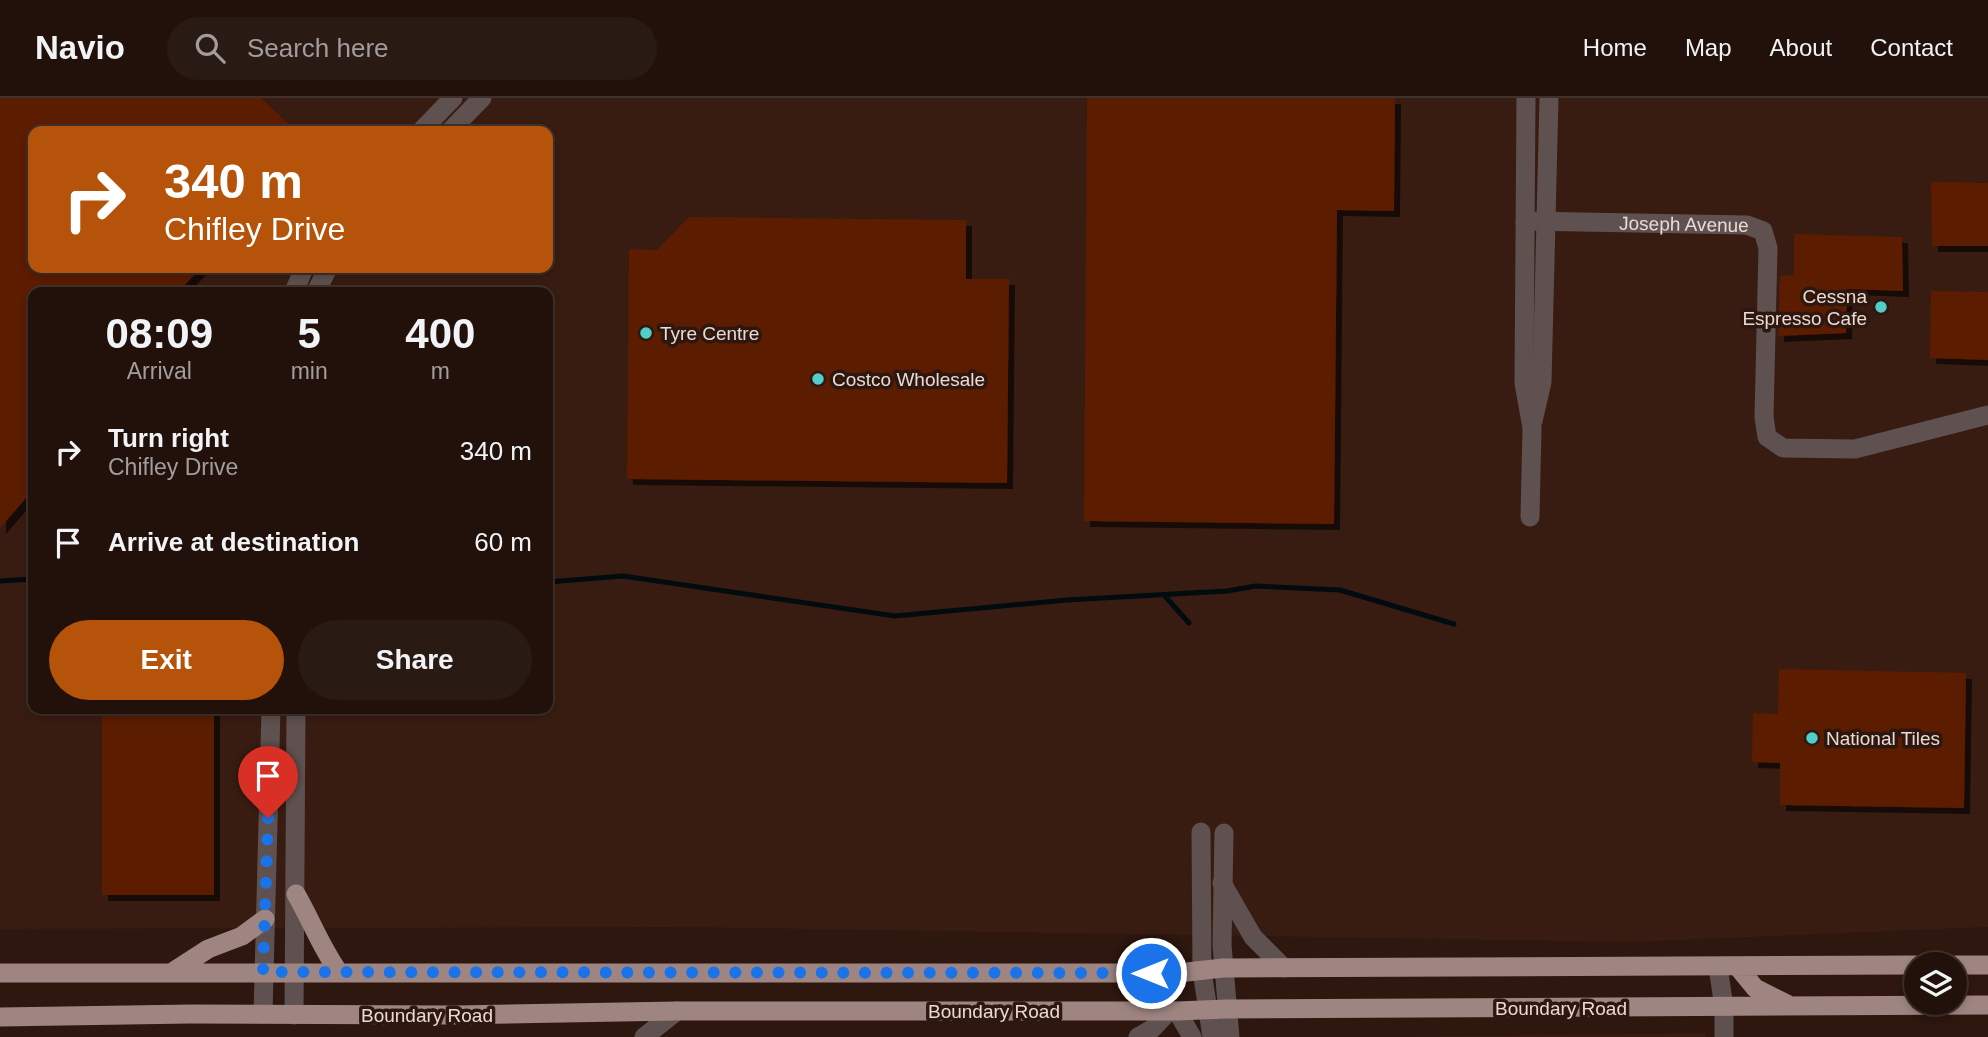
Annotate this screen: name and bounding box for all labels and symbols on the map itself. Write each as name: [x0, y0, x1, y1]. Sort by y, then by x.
street label: Joseph Avenue: [1619, 213, 1749, 236]
place label: Cessna Espresso Cafe: [1742, 286, 1867, 329]
marker: Cessna Espresso Cafe: [1873, 299, 1889, 315]
place label: Tyre Centre: [660, 323, 759, 344]
marker: Tyre Centre: [638, 325, 654, 341]
place label: Costco Wholesale: [832, 369, 985, 390]
marker: Costco Wholesale: [810, 371, 826, 387]
place label: National Tiles: [1826, 728, 1940, 749]
marker: National Tiles: [1804, 730, 1820, 746]
pin: [238, 746, 298, 818]
position arrow: [1114, 936, 1188, 1010]
street label: Boundary Road: [1495, 998, 1627, 1019]
street label: Boundary Road: [928, 1001, 1060, 1022]
street label: Boundary Road: [361, 1005, 493, 1026]

